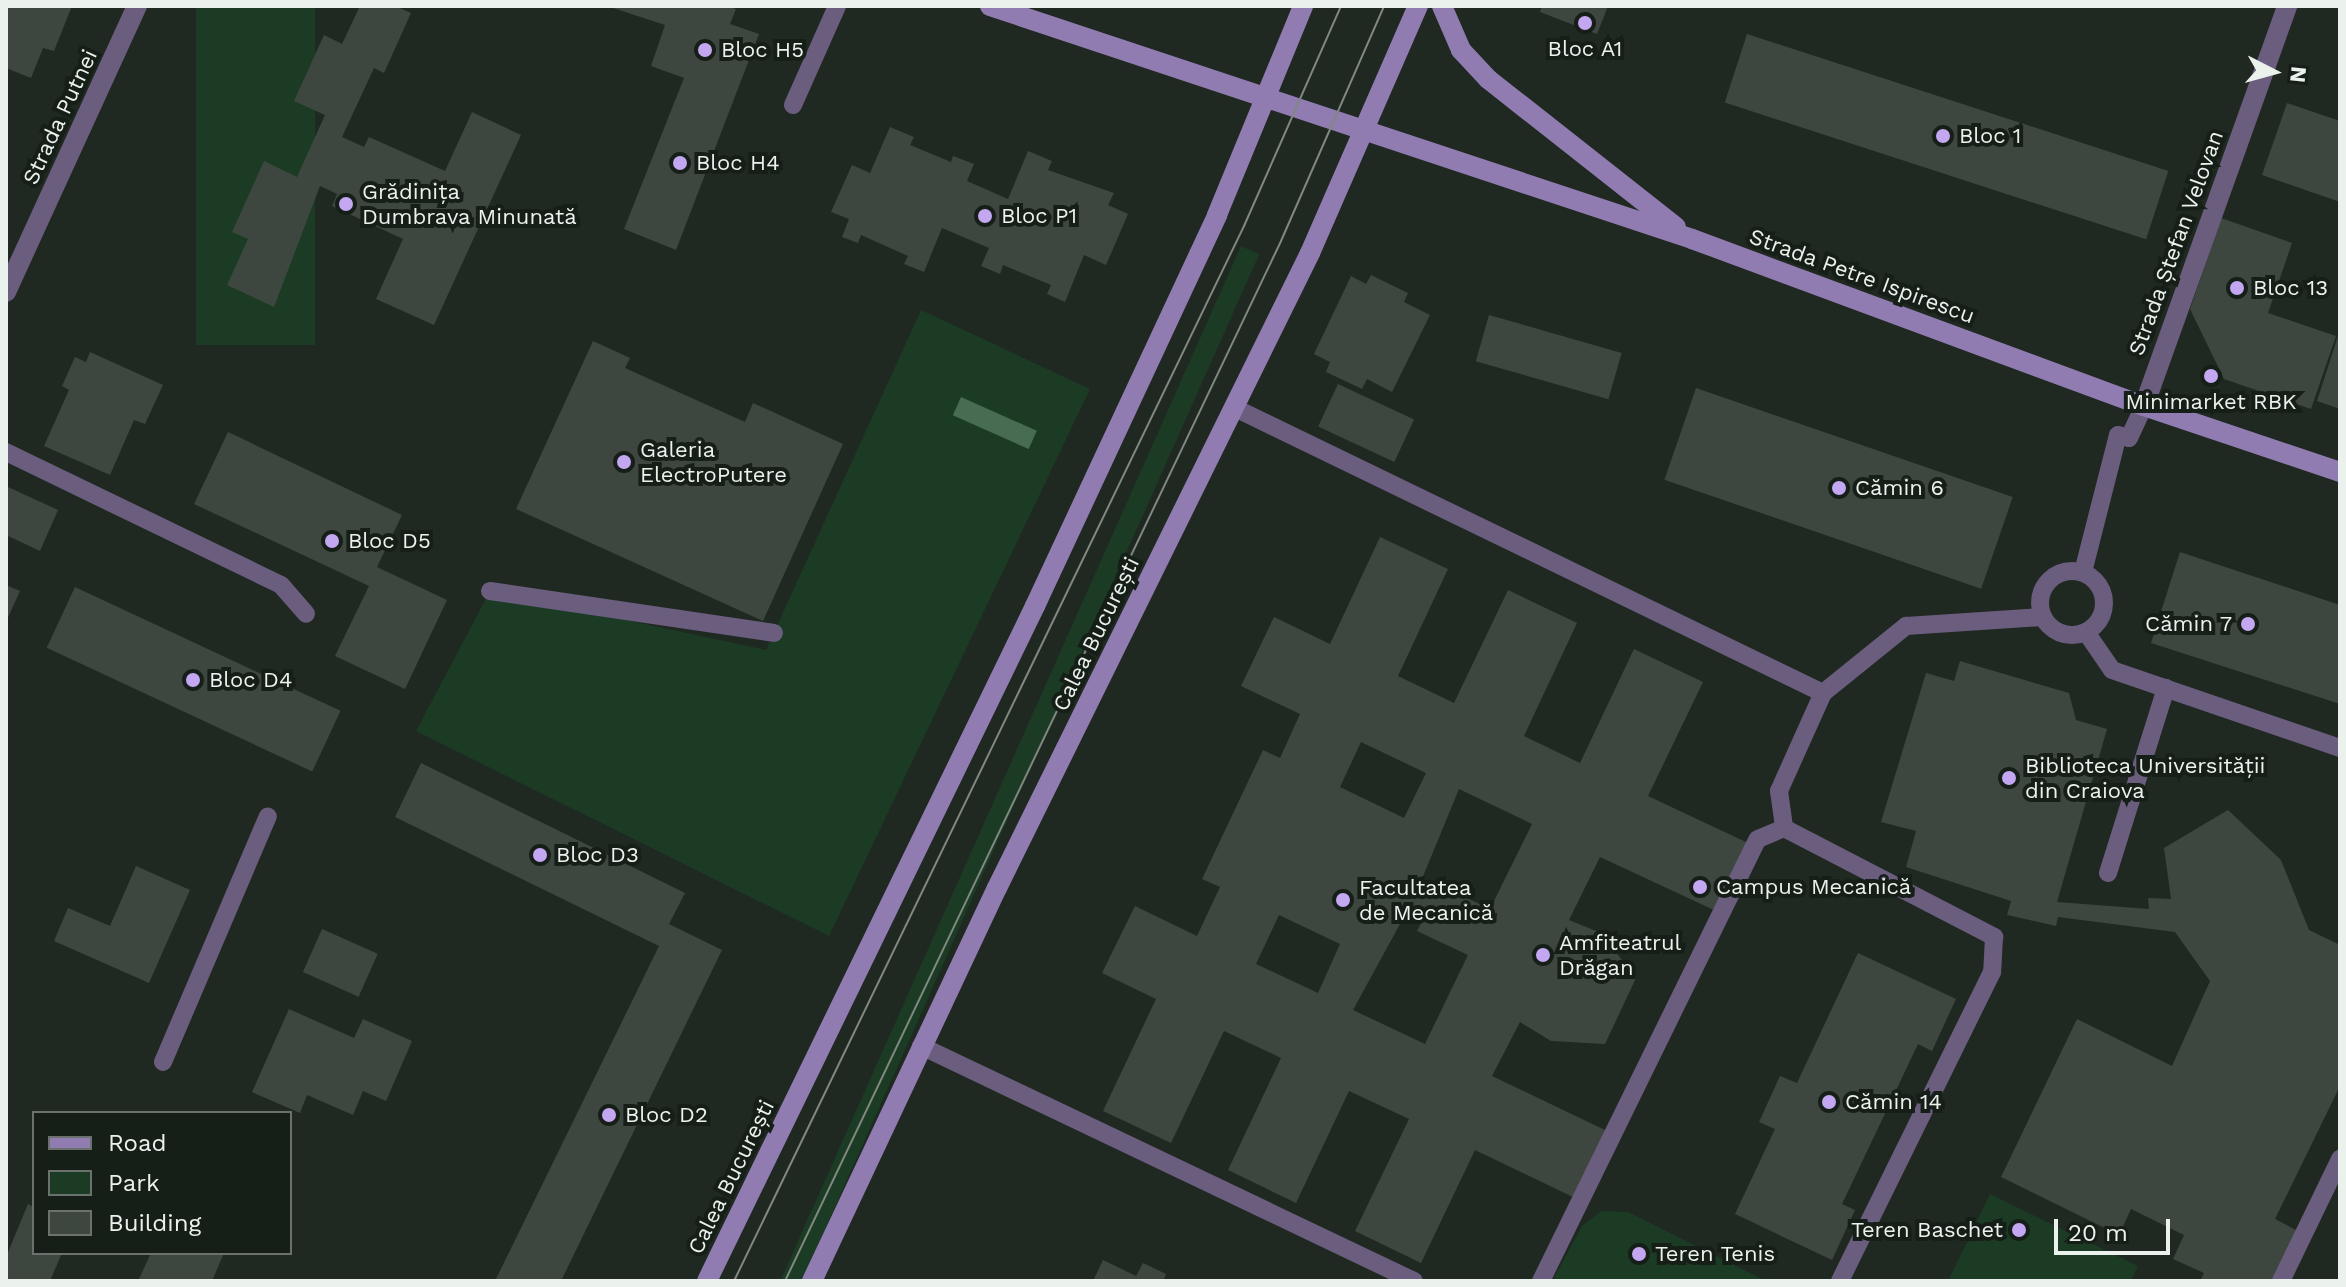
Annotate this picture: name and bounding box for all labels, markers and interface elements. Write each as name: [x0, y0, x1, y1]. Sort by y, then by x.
marker: Bloc A1: [1576, 14, 1594, 32]
north arrow: [2234, 32, 2314, 112]
place label: Bloc A1: [1547, 36, 1623, 62]
place label: Bloc H5: [721, 37, 804, 63]
marker: Bloc H5: [696, 41, 714, 59]
street label: Strada Putnei: [17, 45, 103, 189]
text: N: [2285, 65, 2312, 84]
place label: Bloc 1: [1959, 123, 2022, 149]
street label: Strada Ștefan Velovan: [2123, 126, 2229, 360]
marker: Bloc 1: [1934, 127, 1952, 145]
place label: Bloc H4: [696, 150, 780, 176]
marker: Bloc H4: [671, 154, 689, 172]
place label: Grădinița Dumbrava Minunată: [362, 178, 577, 230]
marker: Grădinița Dumbrava Minunată: [337, 195, 355, 213]
place label: Bloc P1: [1001, 203, 1077, 229]
marker: Bloc P1: [976, 207, 994, 225]
street label: Strada Petre Ispirescu: [1746, 223, 1978, 329]
place label: Bloc 13: [2253, 275, 2329, 301]
marker: Bloc 13: [2228, 279, 2246, 297]
marker: Minimarket RBK: [2202, 367, 2220, 385]
place label: Minimarket RBK: [2125, 389, 2297, 415]
place label: Galeria ElectroPutere: [640, 436, 787, 488]
marker: Galeria ElectroPutere: [615, 453, 633, 471]
place label: Cămin 6: [1855, 475, 1944, 501]
marker: Cămin 6: [1830, 479, 1848, 497]
place label: Bloc D5: [348, 528, 431, 554]
marker: Bloc D5: [323, 532, 341, 550]
street label: Calea București: [1047, 552, 1145, 716]
place label: Cămin 7: [2144, 611, 2232, 637]
marker: Cămin 7: [2239, 615, 2257, 633]
place label: Bloc D4: [209, 667, 292, 693]
marker: Bloc D4: [184, 671, 202, 689]
place label: Biblioteca Universității din Craiova: [2025, 752, 2266, 804]
marker: Biblioteca Universității din Craiova: [2000, 769, 2018, 787]
place label: Bloc D3: [556, 842, 639, 868]
marker: Bloc D3: [531, 846, 549, 864]
place label: Facultatea de Mecanică: [1359, 874, 1493, 926]
place label: Campus Mecanică: [1716, 874, 1911, 900]
marker: Campus Mecanică: [1691, 878, 1709, 896]
marker: Facultatea de Mecanică: [1334, 891, 1352, 909]
place label: Amfiteatrul Drăgan: [1559, 929, 1681, 980]
marker: Amfiteatrul Drăgan: [1534, 946, 1552, 964]
place label: Cămin 14: [1845, 1089, 1943, 1115]
marker: Cămin 14: [1820, 1093, 1838, 1111]
street label: Calea București: [682, 1095, 780, 1259]
place label: Bloc D2: [625, 1102, 708, 1128]
marker: Bloc D2: [600, 1106, 618, 1124]
legend: [32, 1111, 292, 1255]
text: Road: [108, 1129, 167, 1157]
text: Park: [108, 1169, 160, 1197]
scale bar: [2058, 1203, 2174, 1253]
text: Building: [108, 1209, 201, 1237]
place label: Teren Baschet: [1851, 1217, 2003, 1243]
text: 20 m: [2068, 1219, 2128, 1247]
marker: Teren Baschet: [2010, 1221, 2028, 1239]
place label: Teren Tenis: [1655, 1241, 1776, 1267]
marker: Teren Tenis: [1630, 1245, 1648, 1263]

